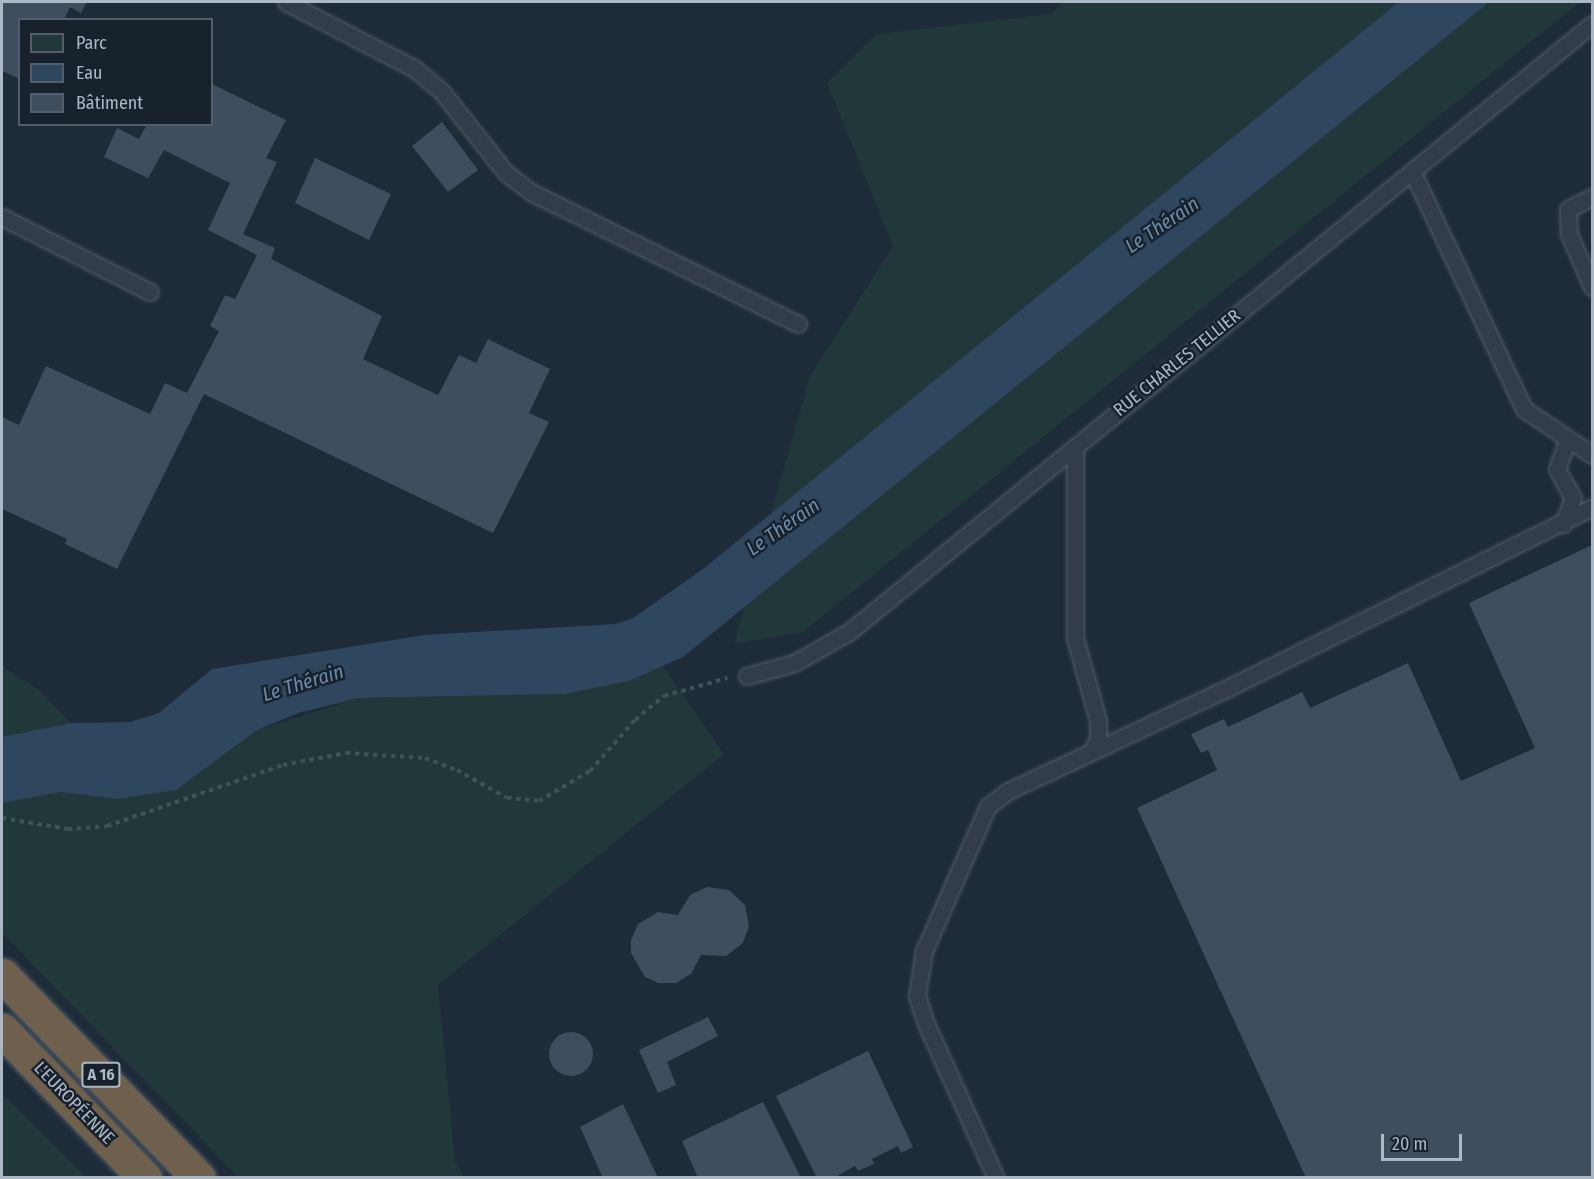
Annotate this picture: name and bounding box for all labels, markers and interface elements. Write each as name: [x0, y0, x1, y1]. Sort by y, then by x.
legend: [18, 18, 213, 126]
text: Parc: [76, 32, 107, 54]
text: Eau: [76, 62, 102, 84]
text: Bâtiment: [76, 92, 143, 114]
water label: Le Thérain: [1121, 192, 1203, 258]
street label: RUE CHARLES TELLIER: [1109, 305, 1245, 421]
water label: Le Thérain: [742, 493, 824, 561]
water label: Le Thérain: [259, 659, 347, 707]
street label: L'EUROPÉENNE: [29, 1057, 119, 1149]
road number: A 16: [80, 1062, 122, 1088]
scale bar: [1384, 1122, 1465, 1160]
text: 20 m: [1392, 1133, 1427, 1155]

